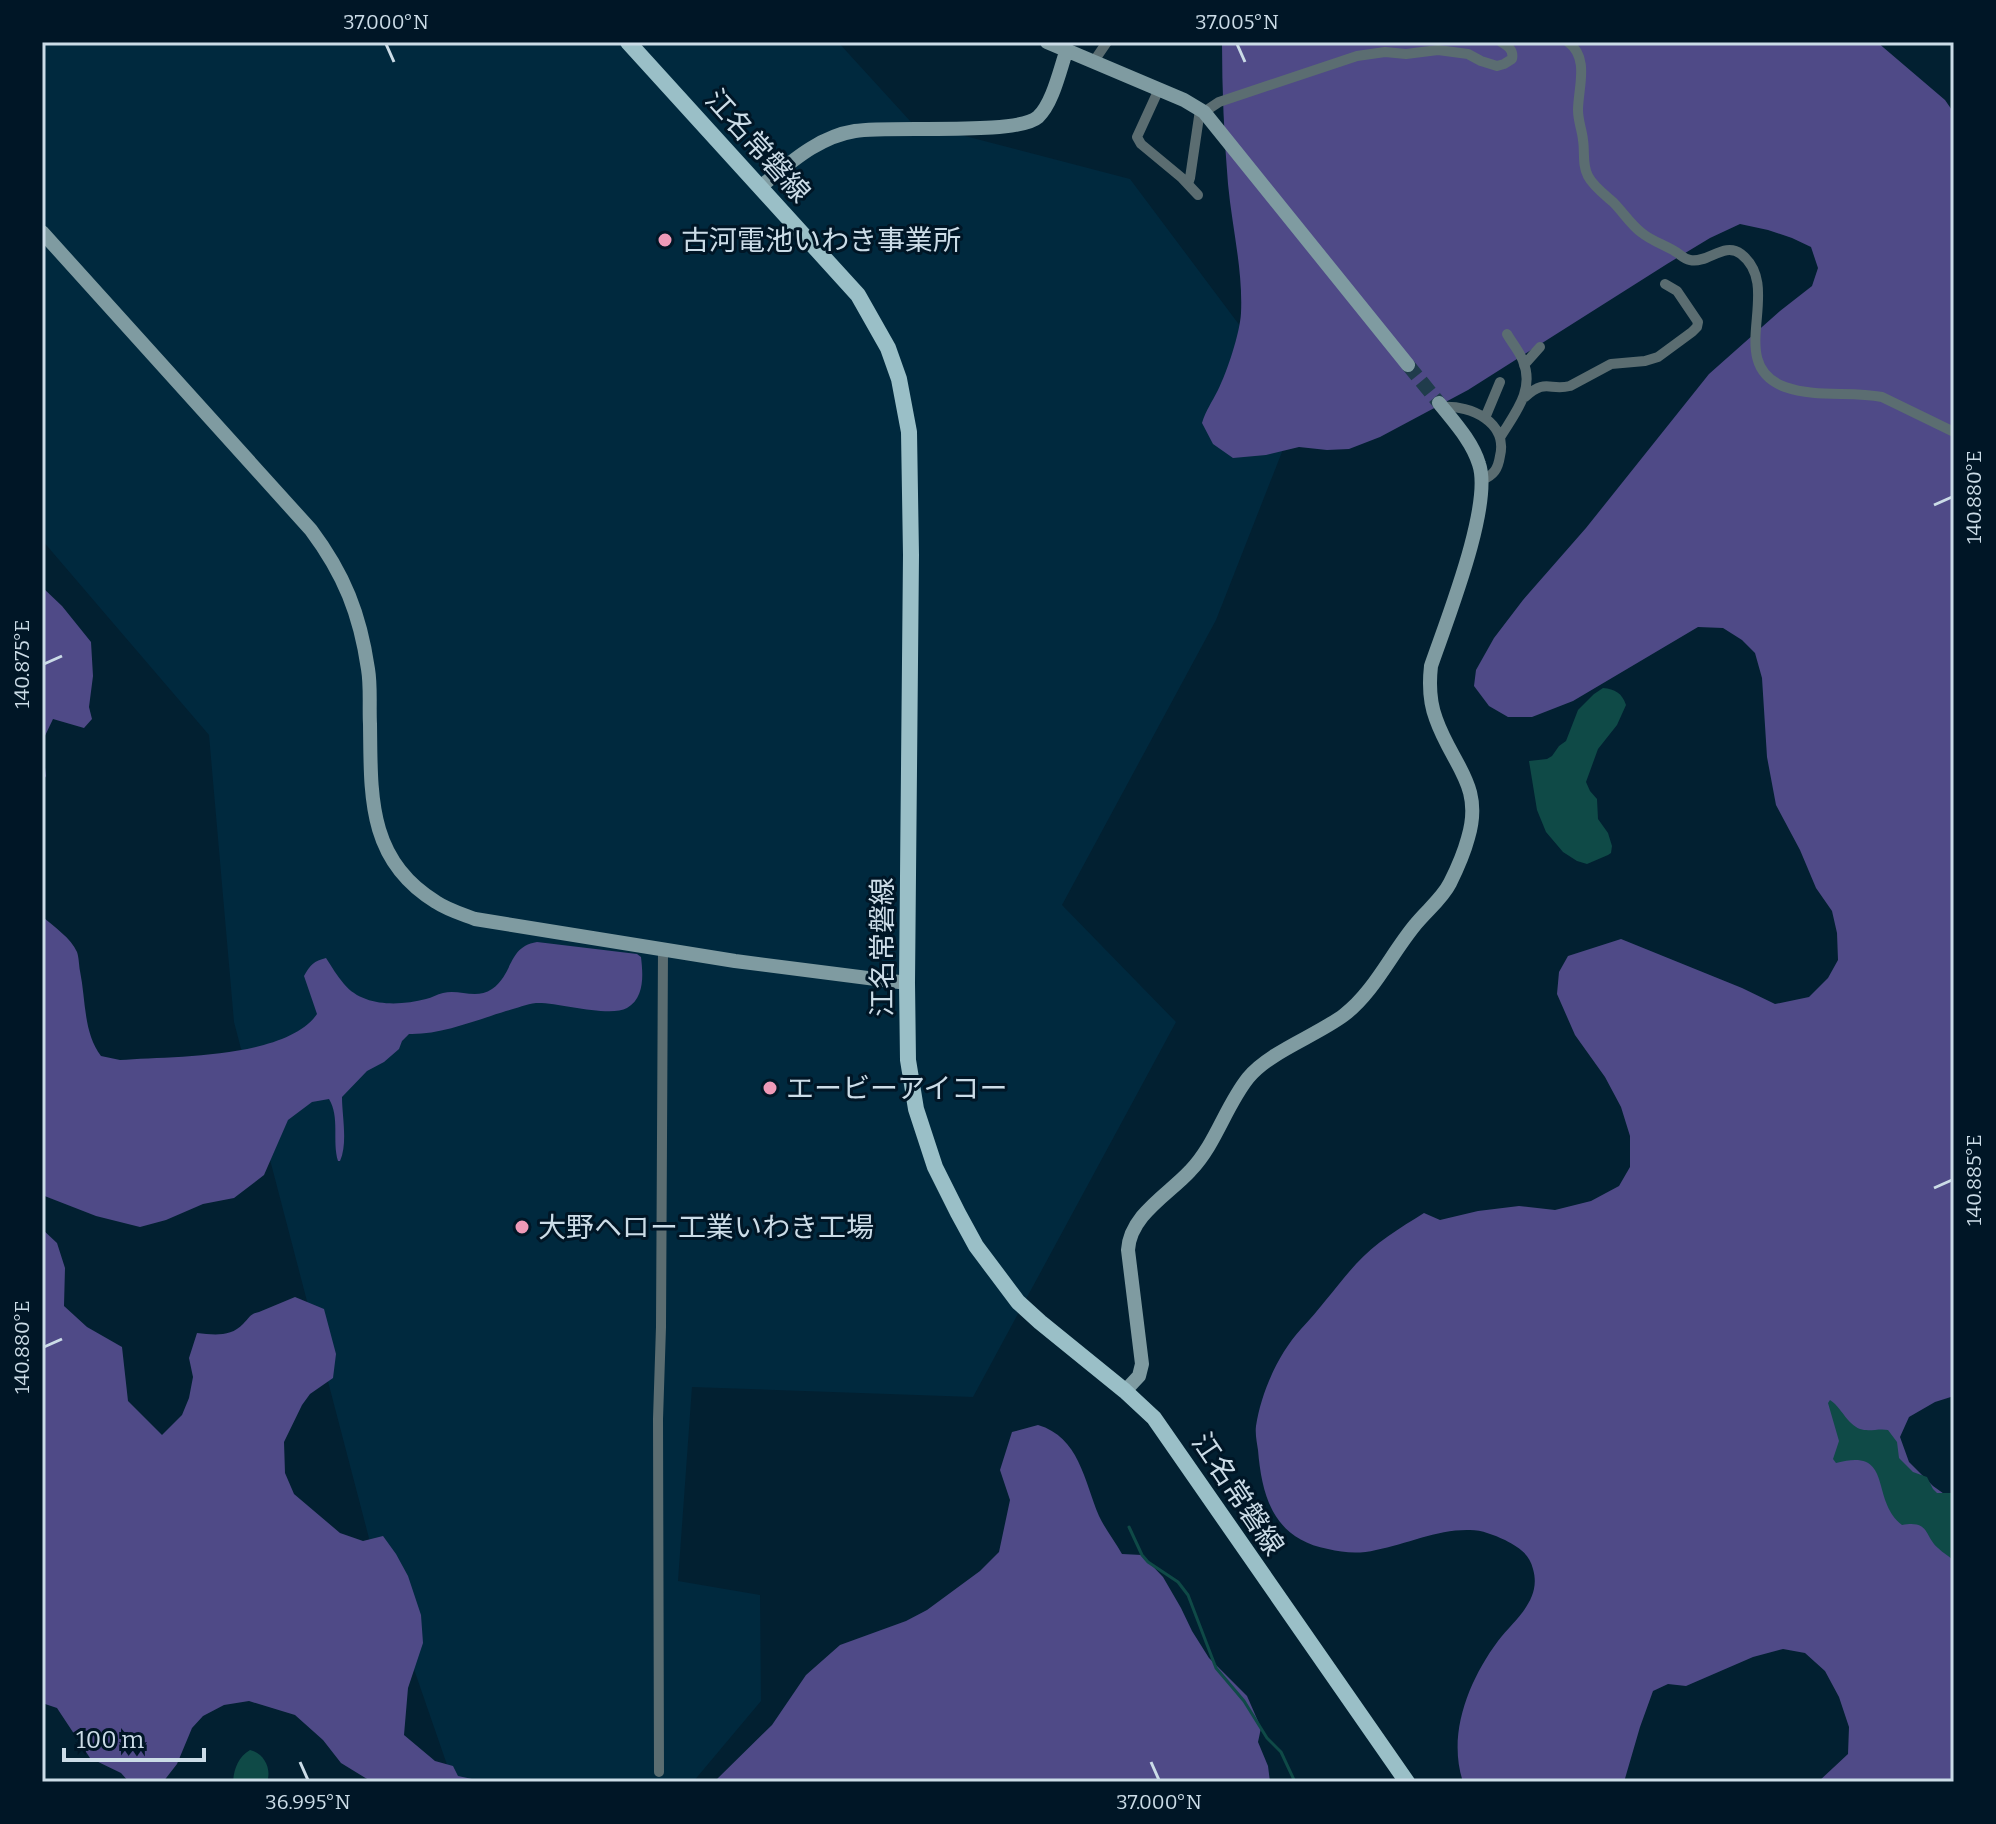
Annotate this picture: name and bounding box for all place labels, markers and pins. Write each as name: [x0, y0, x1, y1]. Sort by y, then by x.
place label: 古河電池いわき事業所: [681, 224, 961, 257]
marker: 古河電池いわき事業所: [656, 231, 674, 249]
place label: エービーアイコー: [786, 1072, 1007, 1105]
marker: エービーアイコー: [761, 1079, 779, 1097]
place label: 大野ヘロー工業いわき工場: [538, 1211, 874, 1244]
marker: 大野ヘロー工業いわき工場: [513, 1218, 531, 1236]

